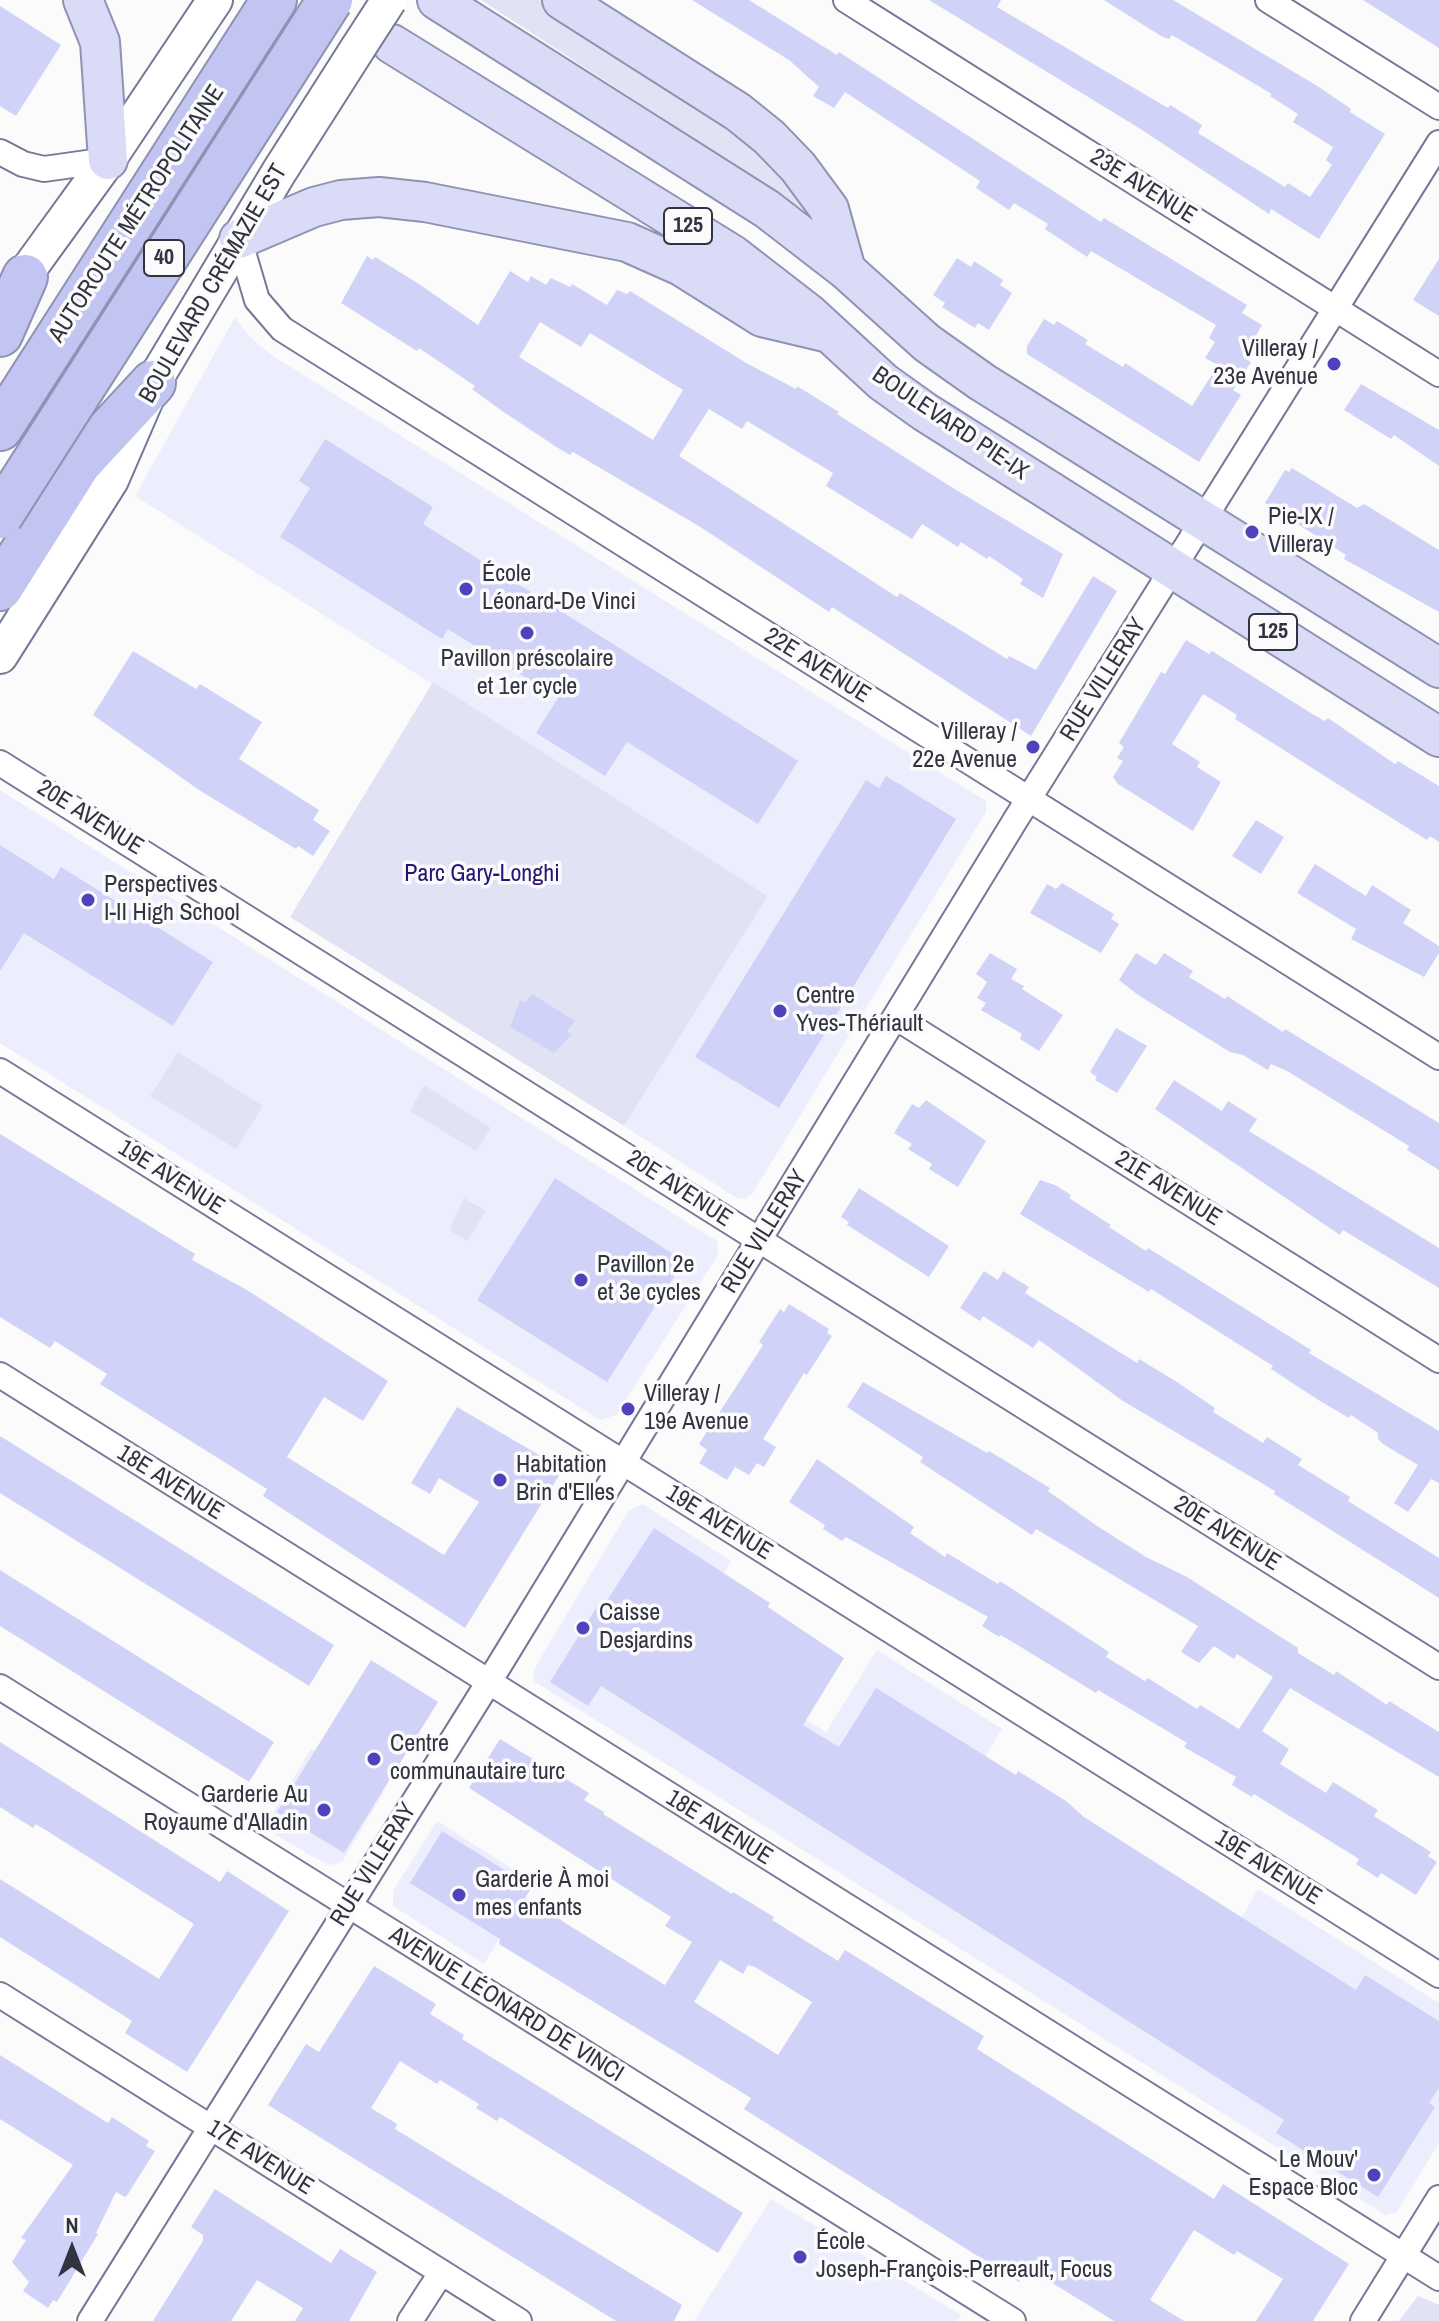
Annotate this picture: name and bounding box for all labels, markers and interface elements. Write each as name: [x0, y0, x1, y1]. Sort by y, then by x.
street label: AUTOROUTE MÉTROPOLITAINE: [43, 80, 231, 348]
street label: 23E AVENUE: [1084, 143, 1202, 231]
street label: BOULEVARD CRÉMAZIE EST: [134, 160, 294, 408]
road number: 125: [664, 208, 712, 244]
road number: 40: [144, 240, 184, 276]
place label: Villeray / 23e Avenue: [1213, 336, 1318, 392]
marker: Villeray / 23e Avenue: [1325, 355, 1343, 373]
street label: BOULEVARD PIE-IX: [866, 361, 1034, 487]
place label: Pie-IX / Villeray: [1268, 504, 1334, 560]
marker: Pie-IX / Villeray: [1243, 523, 1261, 541]
place label: École Léonard-De Vinci: [482, 561, 636, 617]
marker: École Léonard-De Vinci: [457, 580, 475, 598]
street label: RUE VILLERAY: [1055, 613, 1153, 747]
road number: 125: [1249, 614, 1297, 650]
street label: 22E AVENUE: [758, 622, 876, 710]
marker: Pavillon préscolaire et 1er cycle: [518, 624, 536, 642]
place label: Pavillon préscolaire et 1er cycle: [441, 646, 613, 702]
place label: Villeray / 22e Avenue: [912, 719, 1017, 775]
marker: Villeray / 22e Avenue: [1024, 738, 1042, 756]
street label: 20E AVENUE: [31, 774, 149, 862]
park label: Parc Gary-Longhi: [404, 861, 560, 889]
place label: Perspectives I-II High School: [104, 872, 240, 928]
marker: Perspectives I-II High School: [79, 891, 97, 909]
place label: Centre Yves-Thériault: [796, 983, 923, 1039]
marker: Centre Yves-Thériault: [771, 1002, 789, 1020]
street label: 19E AVENUE: [112, 1134, 230, 1222]
street label: 20E AVENUE: [621, 1144, 737, 1234]
street label: 21E AVENUE: [1109, 1145, 1227, 1233]
street label: RUE VILLERAY: [716, 1165, 814, 1299]
place label: Pavillon 2e et 3e cycles: [597, 1252, 701, 1308]
marker: Pavillon 2e et 3e cycles: [572, 1271, 590, 1289]
place label: Villeray / 19e Avenue: [644, 1381, 749, 1437]
marker: Villeray / 19e Avenue: [619, 1400, 637, 1418]
street label: 18E AVENUE: [111, 1439, 229, 1527]
place label: Habitation Brin d'Elles: [516, 1452, 615, 1508]
marker: Habitation Brin d'Elles: [491, 1471, 509, 1489]
street label: 19E AVENUE: [660, 1479, 778, 1567]
street label: 20E AVENUE: [1168, 1490, 1286, 1578]
place label: Caisse Desjardins: [599, 1600, 693, 1656]
marker: Caisse Desjardins: [574, 1619, 592, 1637]
place label: Centre communautaire turc: [390, 1731, 565, 1787]
marker: Centre communautaire turc: [365, 1750, 383, 1768]
place label: Garderie Au Royaume d'Alladin: [143, 1782, 308, 1838]
street label: 18E AVENUE: [660, 1784, 778, 1872]
street label: RUE VILLERAY: [325, 1798, 423, 1932]
marker: Garderie Au Royaume d'Alladin: [315, 1801, 333, 1819]
street label: 19E AVENUE: [1209, 1824, 1327, 1912]
place label: Garderie À moi mes enfants: [475, 1867, 610, 1923]
marker: Garderie À moi mes enfants: [450, 1886, 468, 1904]
street label: AVENUE LÉONARD DE VINCI: [384, 1921, 628, 2089]
street label: 17E AVENUE: [201, 2114, 319, 2202]
place label: Le Mouv' Espace Bloc: [1249, 2147, 1358, 2203]
marker: Le Mouv' Espace Bloc: [1365, 2166, 1383, 2184]
north arrow: [32, 2209, 112, 2289]
text: N: [65, 2210, 79, 2240]
place label: École Joseph-François-Perreault, Focus: [816, 2229, 1113, 2285]
marker: École Joseph-François-Perreault, Focus: [791, 2248, 809, 2266]

